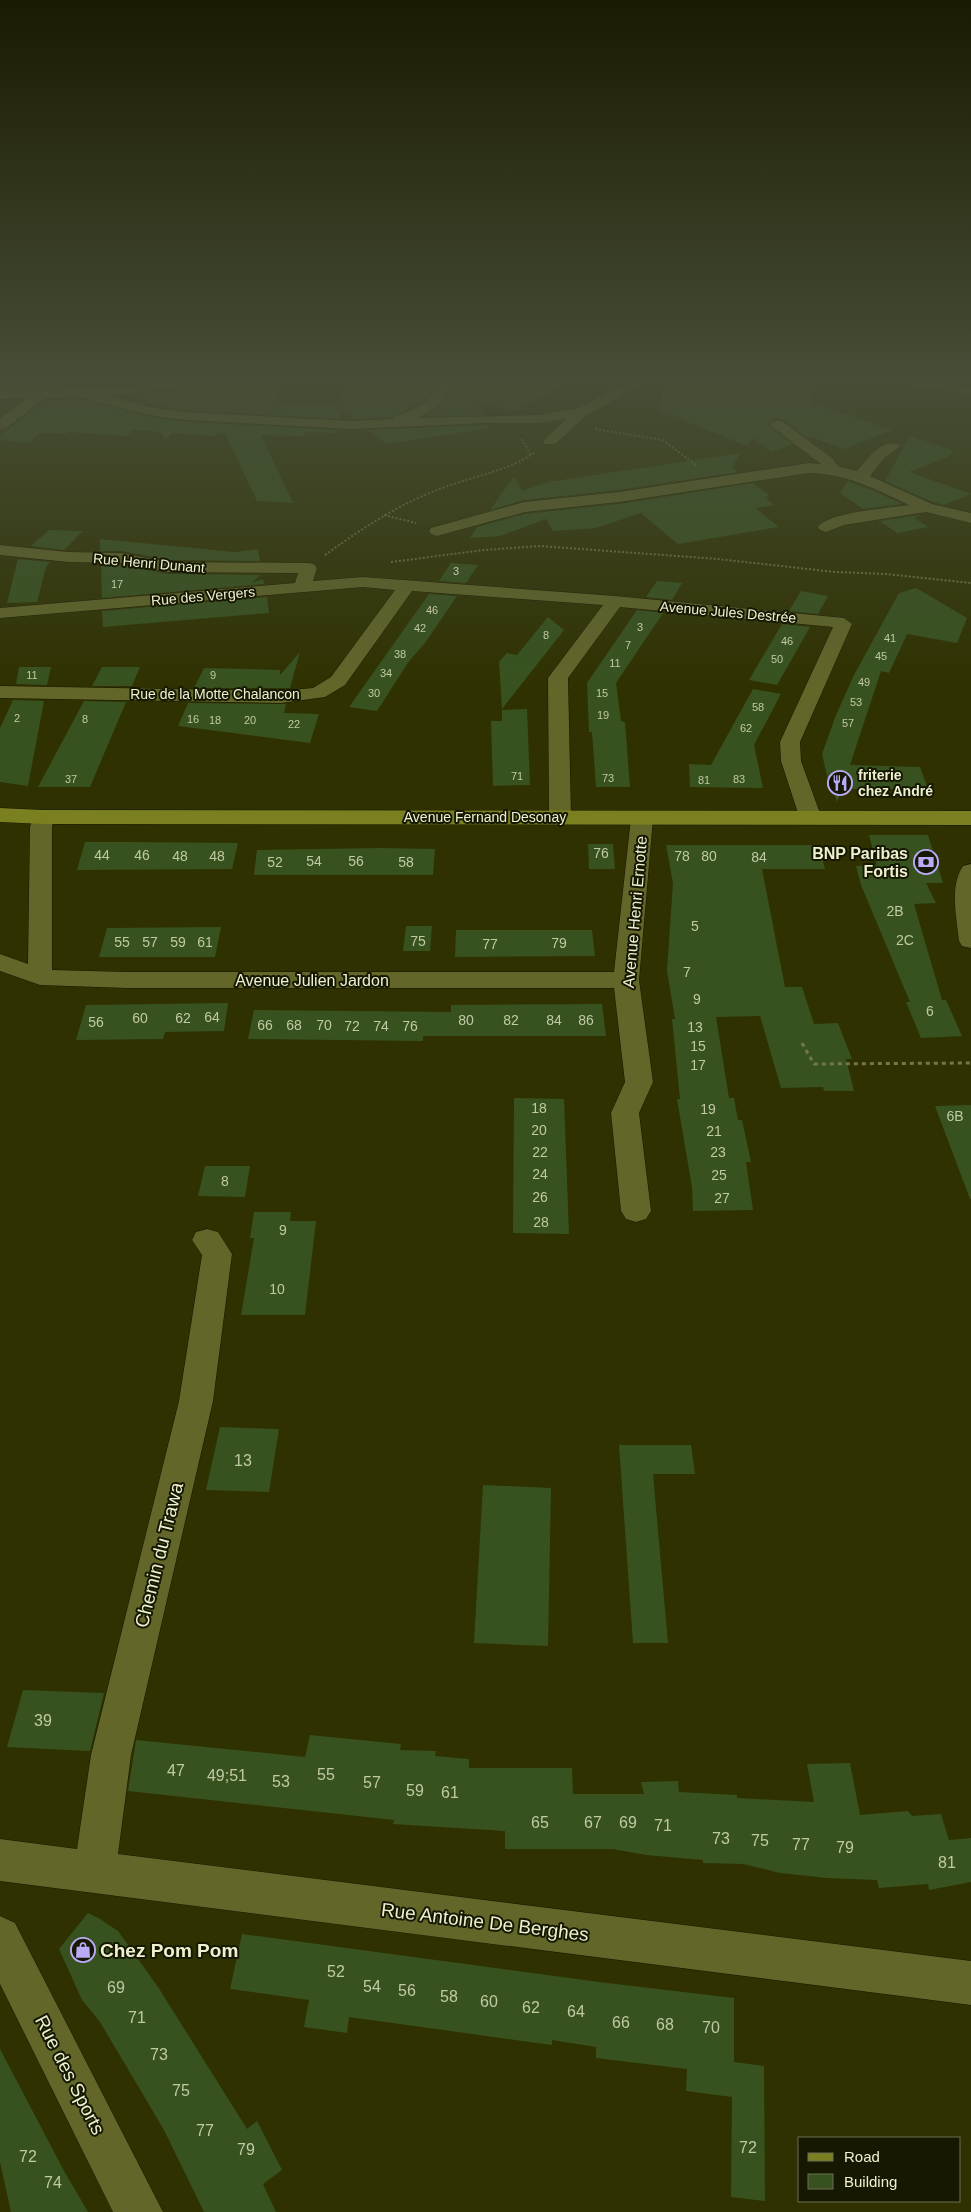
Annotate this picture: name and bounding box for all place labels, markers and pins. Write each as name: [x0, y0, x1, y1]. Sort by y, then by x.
place label: friterie chez André: [858, 767, 933, 799]
restaurant icon: friterie chez André: [827, 770, 853, 796]
place label: BNP Paribas Fortis: [812, 845, 908, 880]
bank icon: BNP Paribas Fortis: [913, 849, 939, 875]
shop icon: Chez Pom Pom: [70, 1937, 96, 1963]
place label: Chez Pom Pom: [100, 1940, 238, 1961]

